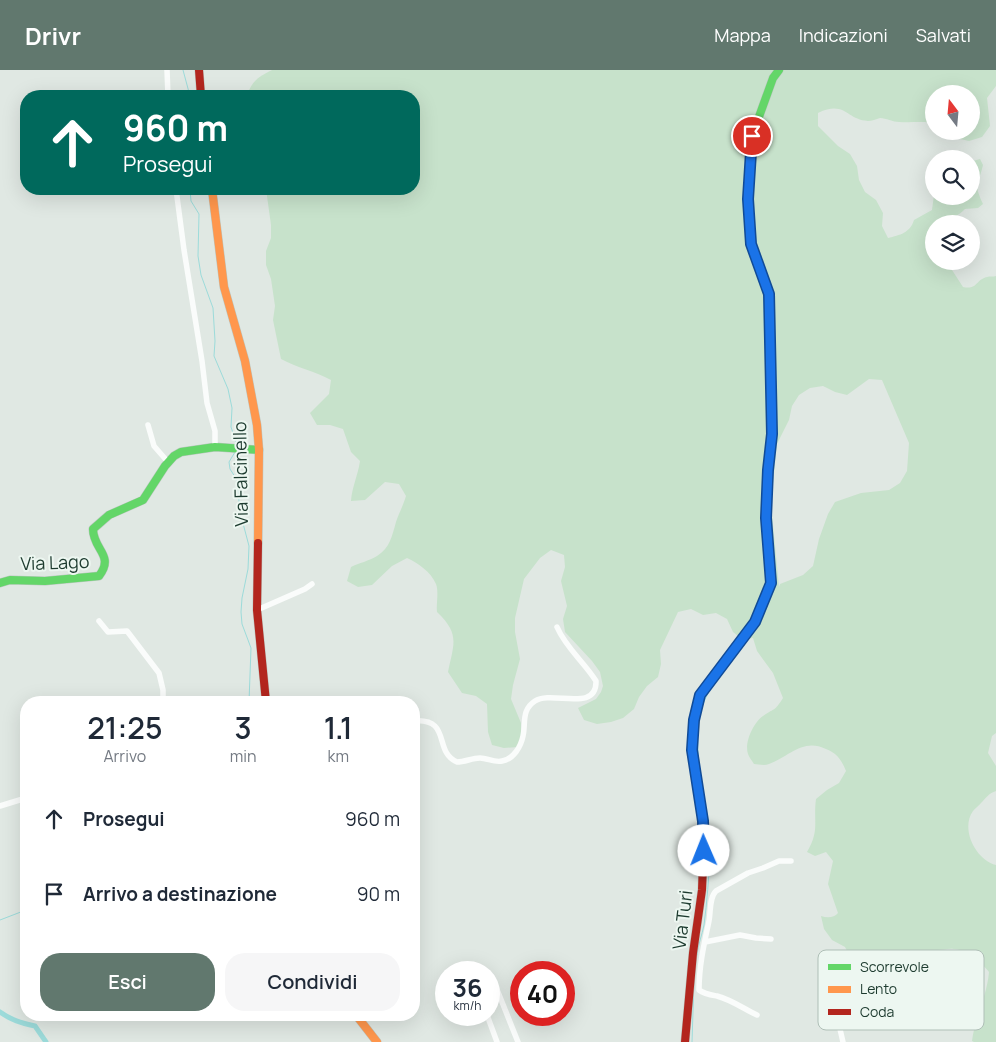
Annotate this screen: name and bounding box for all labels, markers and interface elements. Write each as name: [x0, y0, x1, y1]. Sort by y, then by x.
text: Drivr: [25, 19, 81, 52]
text: Mappa: [714, 23, 771, 47]
text: Indicazioni: [799, 23, 888, 47]
text: Salvati: [916, 23, 971, 47]
north arrow: [925, 85, 980, 140]
map controls: [925, 85, 980, 270]
text: 960 m: [123, 104, 228, 152]
icon: ahead: [40, 110, 105, 175]
pin: [731, 115, 773, 157]
icon: arrive: [738, 122, 766, 150]
text: Prosegui: [123, 149, 213, 179]
button: search: [925, 150, 980, 205]
button: layers: [925, 215, 980, 270]
street label: Via Falcinello: [227, 421, 253, 527]
street label: Via Lago: [20, 549, 90, 575]
text: 21:25: [87, 707, 162, 748]
text: 3: [234, 707, 252, 748]
text: 1.1: [324, 707, 353, 748]
text: Arrivo: [103, 745, 146, 767]
text: min: [230, 745, 256, 767]
text: km: [327, 745, 349, 767]
icon: ahead: [40, 805, 68, 833]
text: Prosegui: [83, 806, 165, 832]
text: 960 m: [345, 806, 400, 832]
position arrow: [677, 824, 729, 876]
icon: arrive: [40, 880, 68, 908]
text: Arrivo a destinazione: [83, 881, 277, 907]
text: 90 m: [357, 881, 400, 907]
street label: Via Turi: [666, 889, 698, 951]
legend: [818, 950, 984, 1030]
button: Esci: [40, 953, 215, 1011]
button: Condividi: [225, 953, 400, 1011]
text: Scorrevole: [860, 957, 929, 976]
speed limit sign: 40: [510, 961, 575, 1026]
text: 36: [452, 970, 483, 1005]
text: Lento: [860, 979, 897, 998]
text: km/h: [454, 997, 481, 1014]
text: Coda: [860, 1002, 894, 1021]

